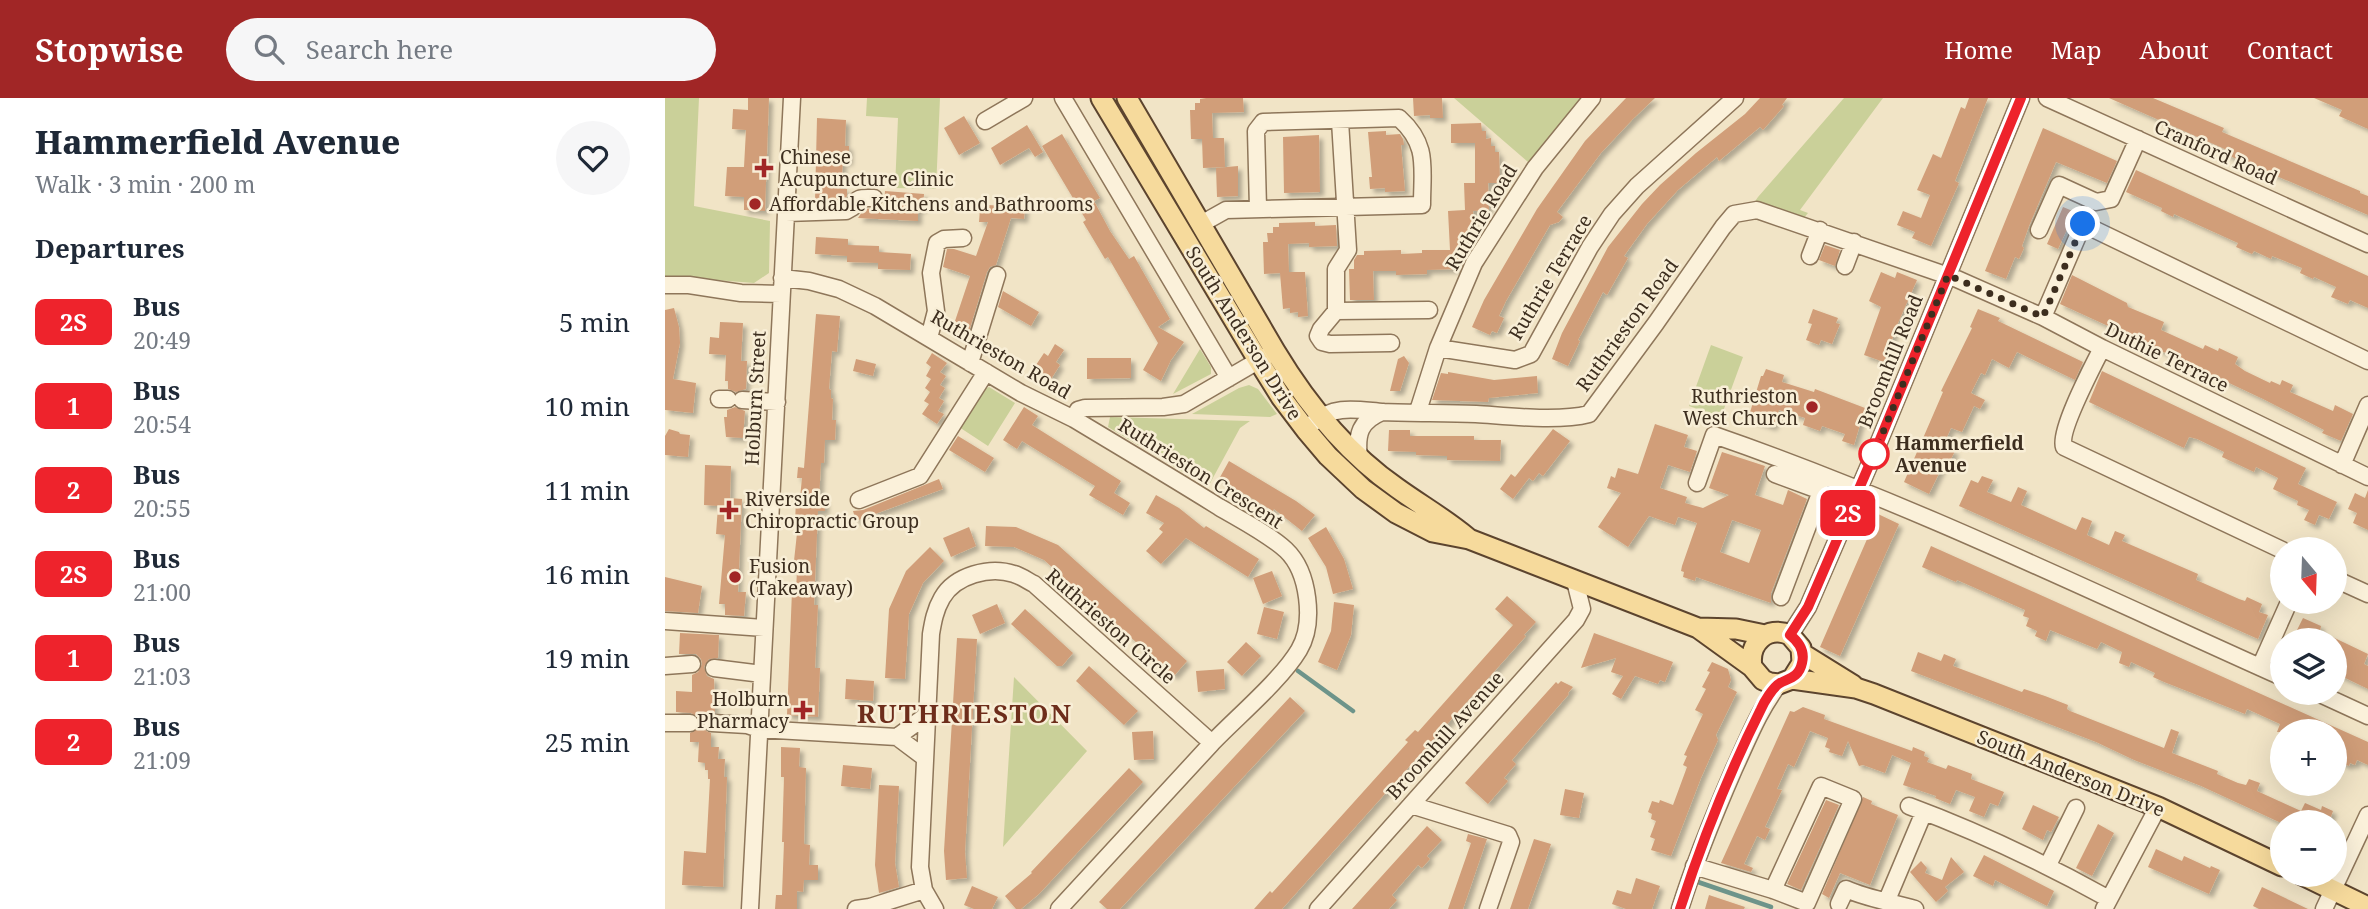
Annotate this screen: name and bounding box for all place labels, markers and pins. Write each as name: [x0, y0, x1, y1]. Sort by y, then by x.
place label: Chinese Acupuncture Clinic: [780, 144, 954, 192]
marker: Chinese Acupuncture Clinic: [754, 158, 774, 178]
place label: Affordable Kitchens and Bathrooms: [769, 191, 1093, 217]
marker: Affordable Kitchens and Bathrooms: [747, 196, 763, 212]
place label: Ruthrieston West Church: [1683, 383, 1798, 431]
marker: Ruthrieston West Church: [1804, 399, 1820, 415]
place label: Hammerfield Avenue: [1895, 430, 2024, 478]
marker: Hammerfield Avenue: [1859, 439, 1889, 469]
place label: Riverside Chiropractic Group: [745, 486, 919, 534]
marker: Riverside Chiropractic Group: [719, 500, 739, 520]
place label: Fusion (Takeaway): [749, 553, 853, 601]
marker: Fusion (Takeaway): [727, 569, 743, 585]
place label: Holburn Pharmacy: [697, 686, 789, 734]
marker: Holburn Pharmacy: [795, 702, 811, 718]

